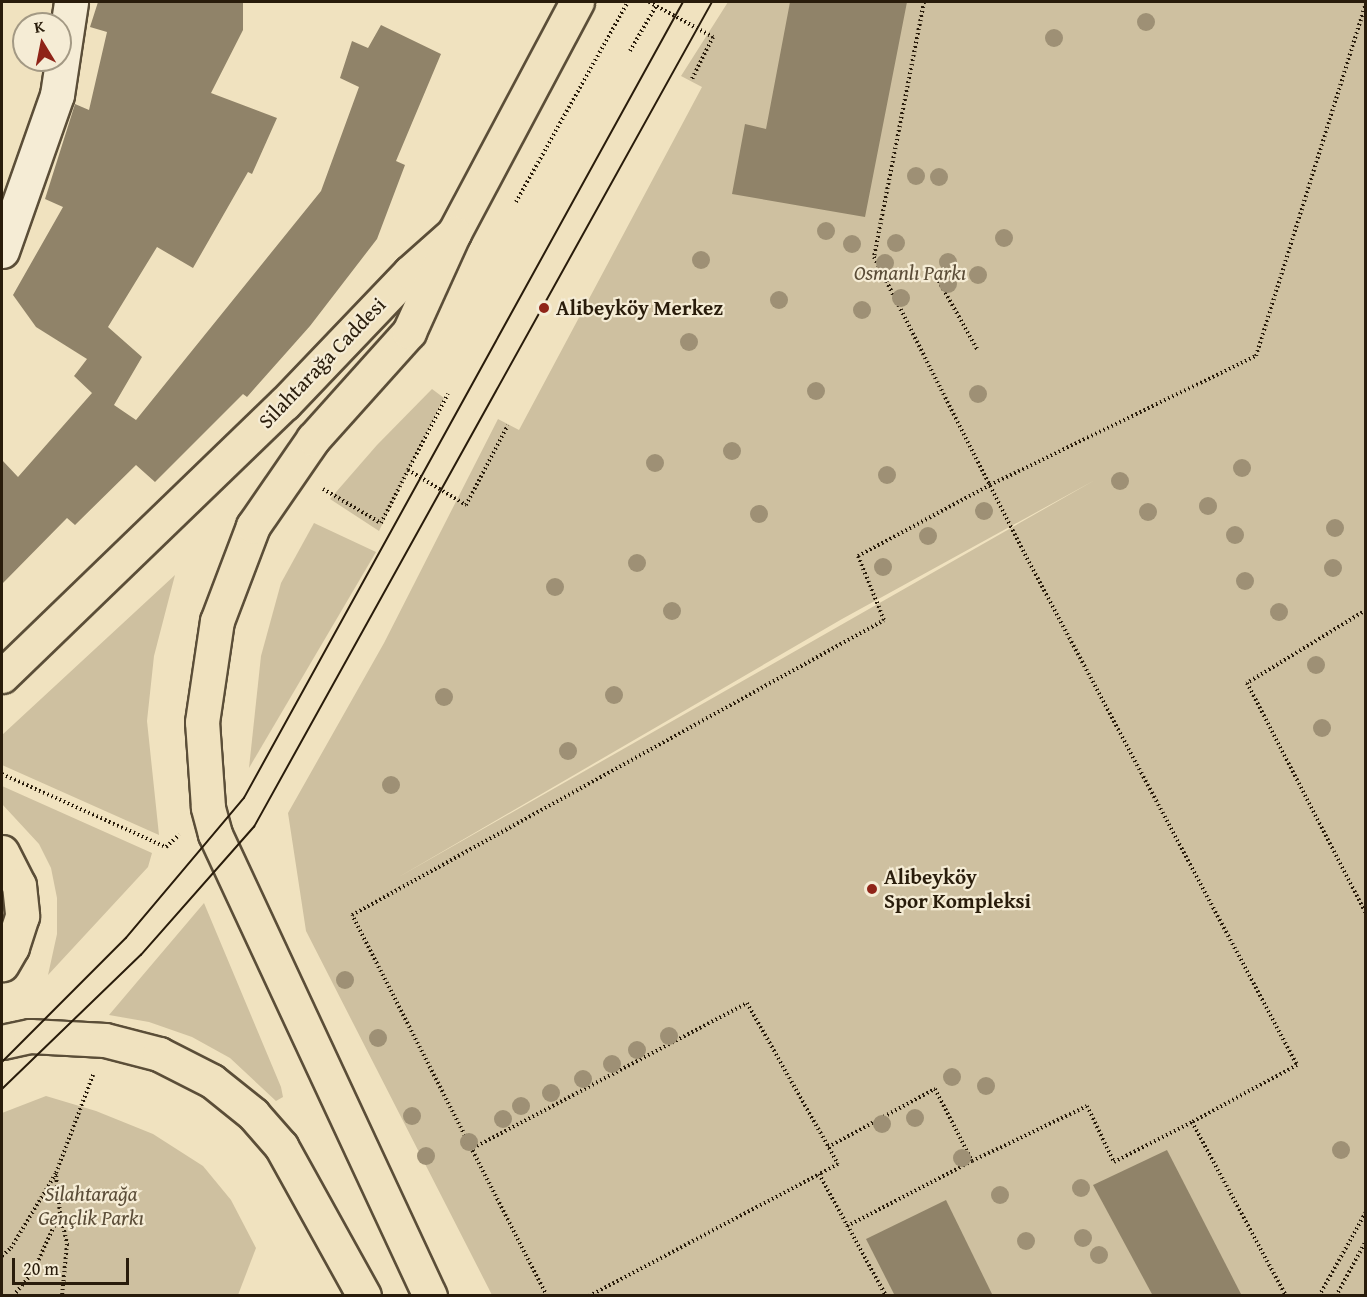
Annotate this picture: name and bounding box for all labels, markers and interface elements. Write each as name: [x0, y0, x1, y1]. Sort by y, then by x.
north arrow: [12, 12, 72, 72]
text: K: [32, 14, 46, 39]
park label: Osmanlı Parkı: [854, 260, 966, 286]
street label: Silahtarağa Caddesi: [253, 292, 391, 434]
place label: Alibeyköy Merkez: [556, 295, 723, 321]
marker: Alibeyköy Merkez: [537, 301, 551, 315]
place label: Alibeyköy Spor Kompleksi: [884, 864, 1031, 914]
marker: Alibeyköy Spor Kompleksi: [865, 882, 879, 896]
park label: Silahtarağa Gençlik Parkı: [38, 1181, 144, 1231]
scale bar: [15, 1246, 132, 1284]
text: 20 m: [23, 1255, 59, 1282]

